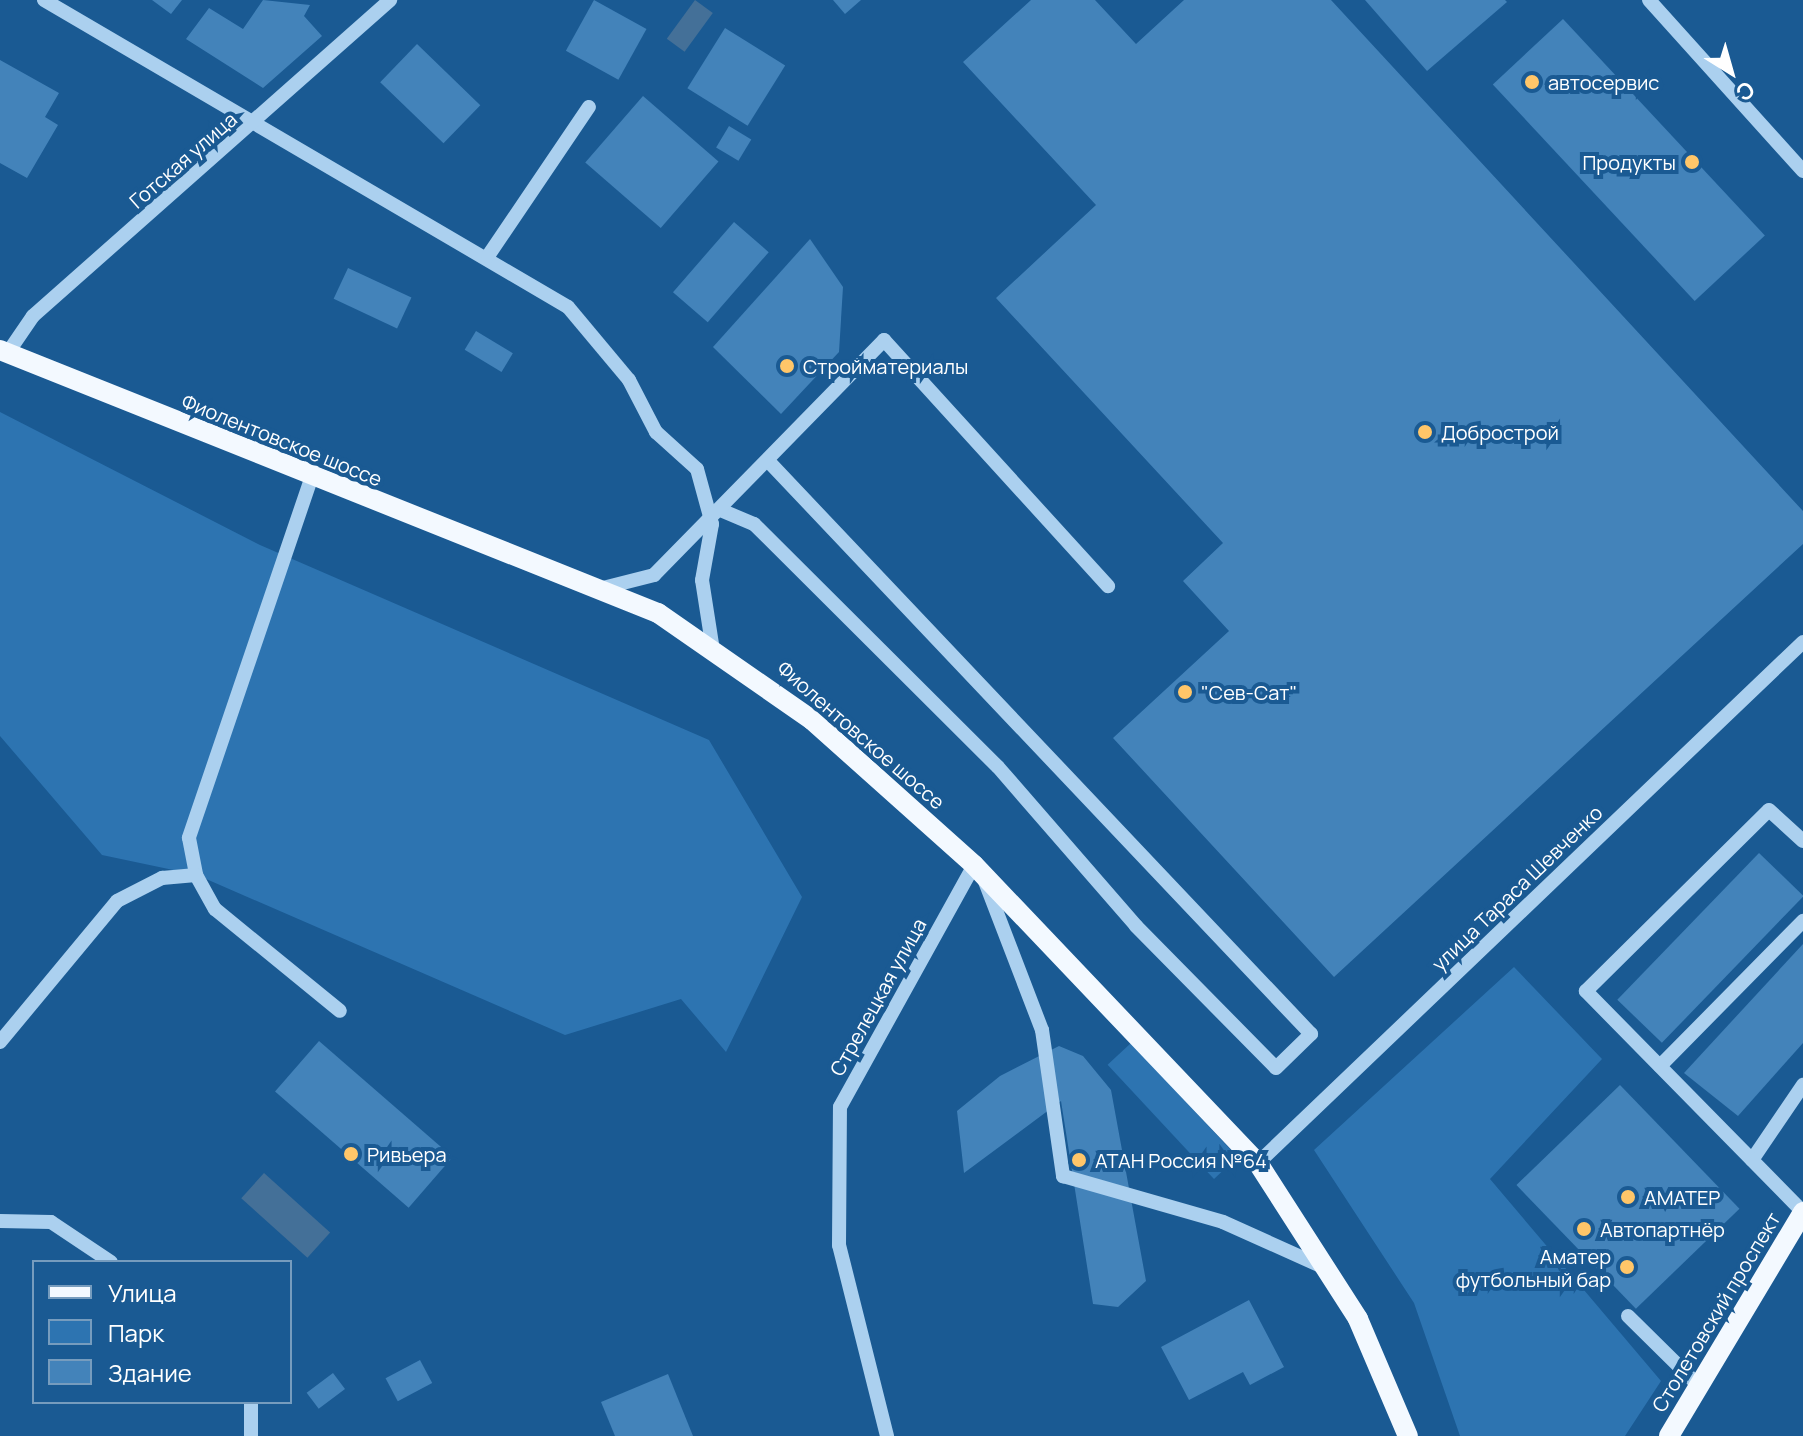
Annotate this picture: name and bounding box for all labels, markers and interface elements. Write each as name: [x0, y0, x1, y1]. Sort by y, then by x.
north arrow: [1691, 32, 1771, 112]
place label: автосервис: [1548, 70, 1659, 94]
marker: автосервис: [1523, 73, 1541, 91]
text: С: [1730, 74, 1761, 108]
street label: Готская улица: [125, 107, 241, 213]
place label: Продукты: [1583, 150, 1676, 174]
marker: Продукты: [1683, 153, 1701, 171]
place label: Стройматериалы: [803, 354, 968, 378]
marker: Стройматериалы: [778, 357, 796, 375]
street label: Фиолентовское шоссе: [178, 389, 386, 491]
place label: Добрострой: [1441, 420, 1559, 444]
marker: Добрострой: [1416, 423, 1434, 441]
street label: Фиолентовское шоссе: [772, 656, 950, 814]
place label: "Сев-Сат": [1201, 680, 1297, 704]
marker: "Сев-Сат": [1176, 683, 1194, 701]
street label: улица Тараса Шевченко: [1427, 800, 1607, 976]
street label: Стрелецкая улица: [825, 914, 931, 1080]
place label: Ривьера: [367, 1142, 446, 1166]
marker: Ривьера: [342, 1145, 360, 1163]
place label: АТАН Россия №64: [1095, 1148, 1267, 1172]
marker: АТАН Россия №64: [1070, 1151, 1088, 1169]
place label: АМАТЕР: [1644, 1185, 1720, 1209]
marker: АМАТЕР: [1619, 1188, 1637, 1206]
street label: Столетовский проспект: [1647, 1208, 1785, 1416]
place label: Автопартнёр: [1600, 1217, 1725, 1241]
marker: Автопартнёр: [1575, 1220, 1593, 1238]
place label: Аматер футбольный бар: [1456, 1244, 1611, 1291]
marker: Аматер футбольный бар: [1618, 1258, 1636, 1276]
legend: [32, 1260, 292, 1404]
text: Улица: [108, 1276, 177, 1309]
text: Парк: [108, 1316, 164, 1349]
text: Здание: [108, 1356, 192, 1389]

